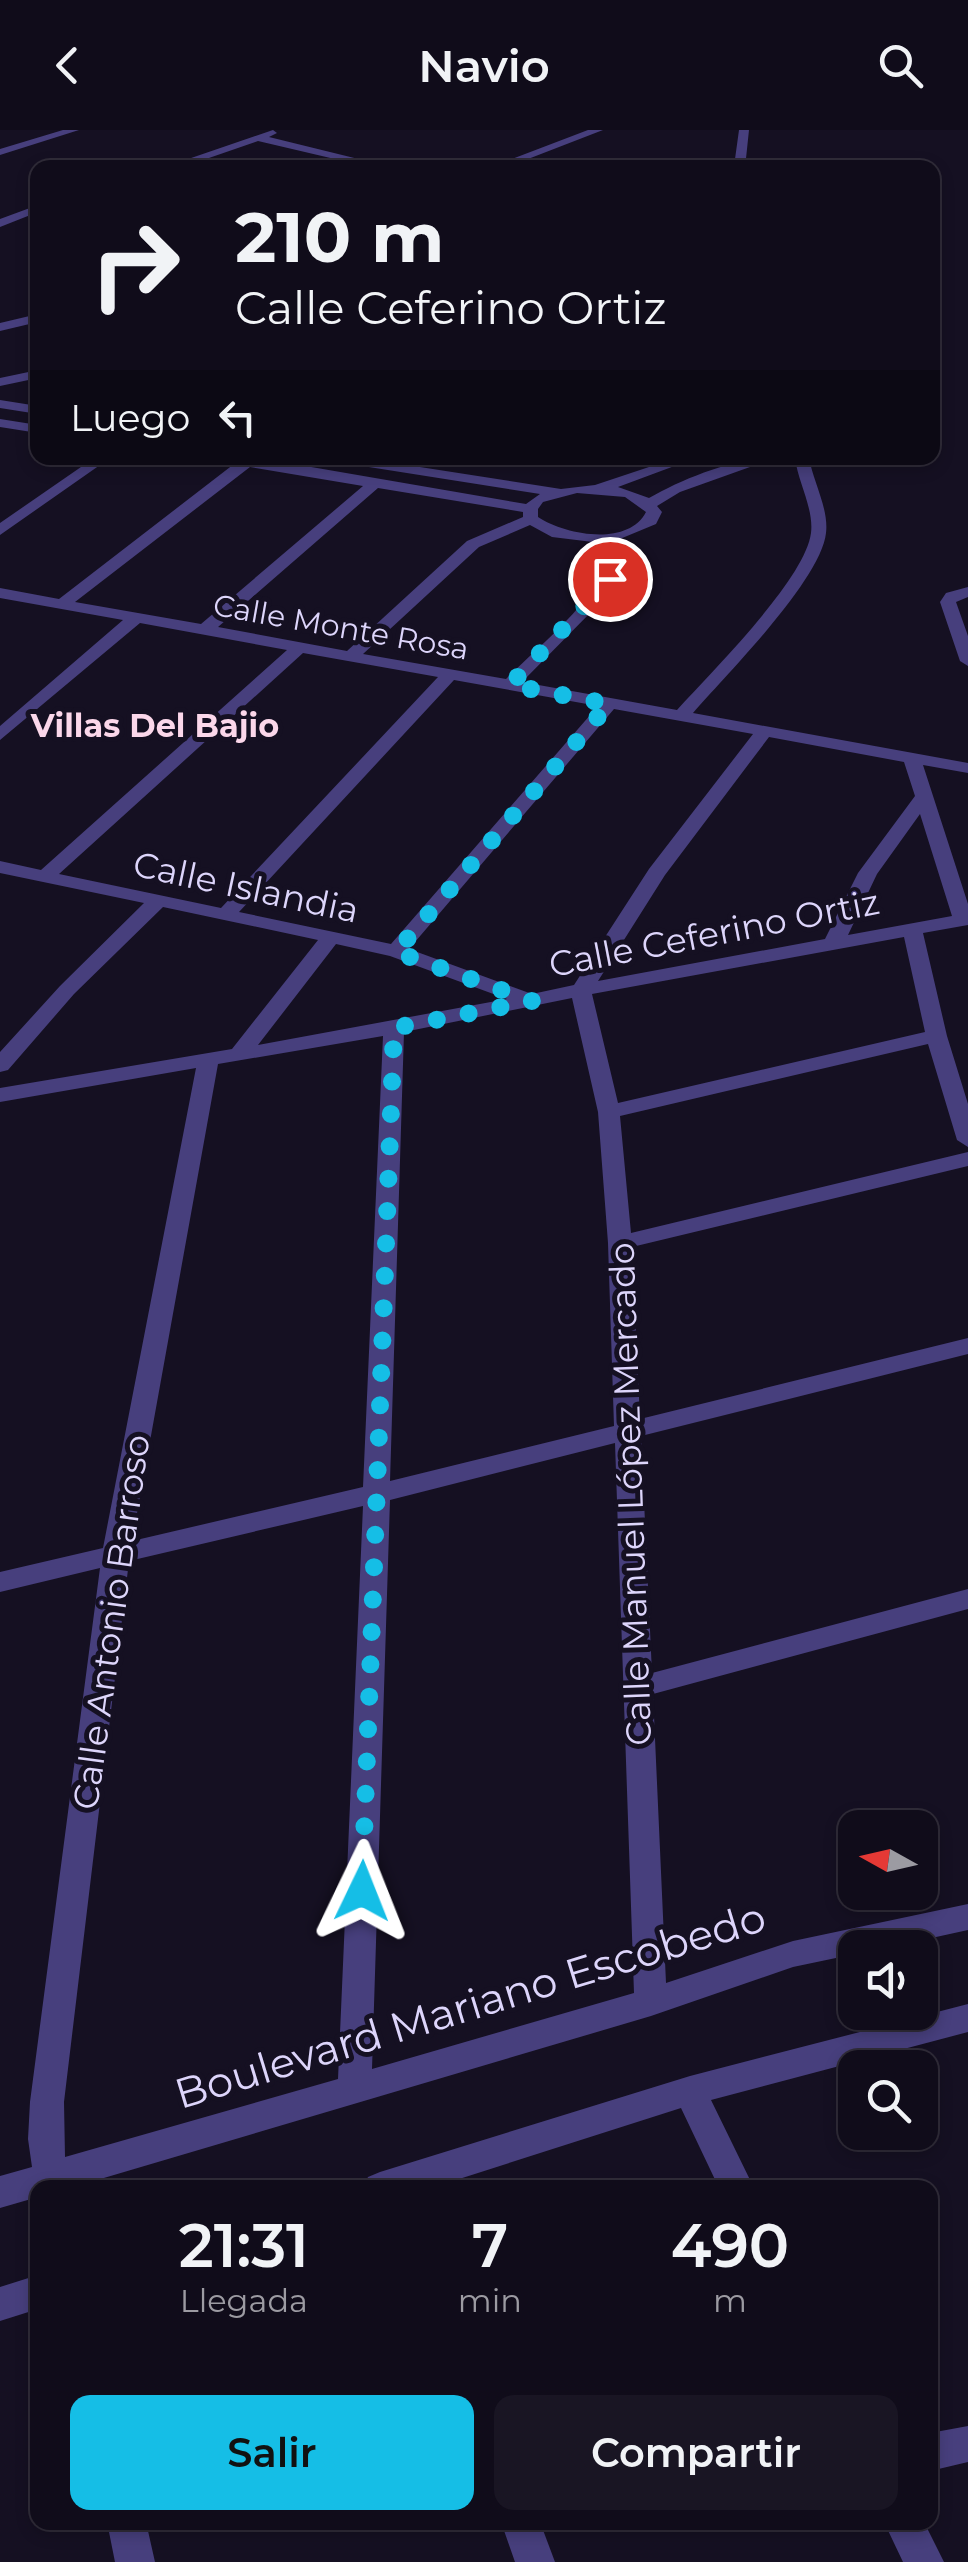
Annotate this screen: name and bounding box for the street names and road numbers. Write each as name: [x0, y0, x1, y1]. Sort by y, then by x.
street label: Calle Monte Rosa: [210, 586, 472, 668]
street label: Calle Islandia: [129, 842, 363, 932]
street label: Calle Ceferino Ortiz: [545, 880, 883, 986]
street label: Calle Manuel López Mercado: [600, 1242, 660, 1746]
street label: Calle Antonio Barroso: [63, 1432, 159, 1812]
street label: Boulevard Mariano Escobedo: [168, 1890, 772, 2120]

